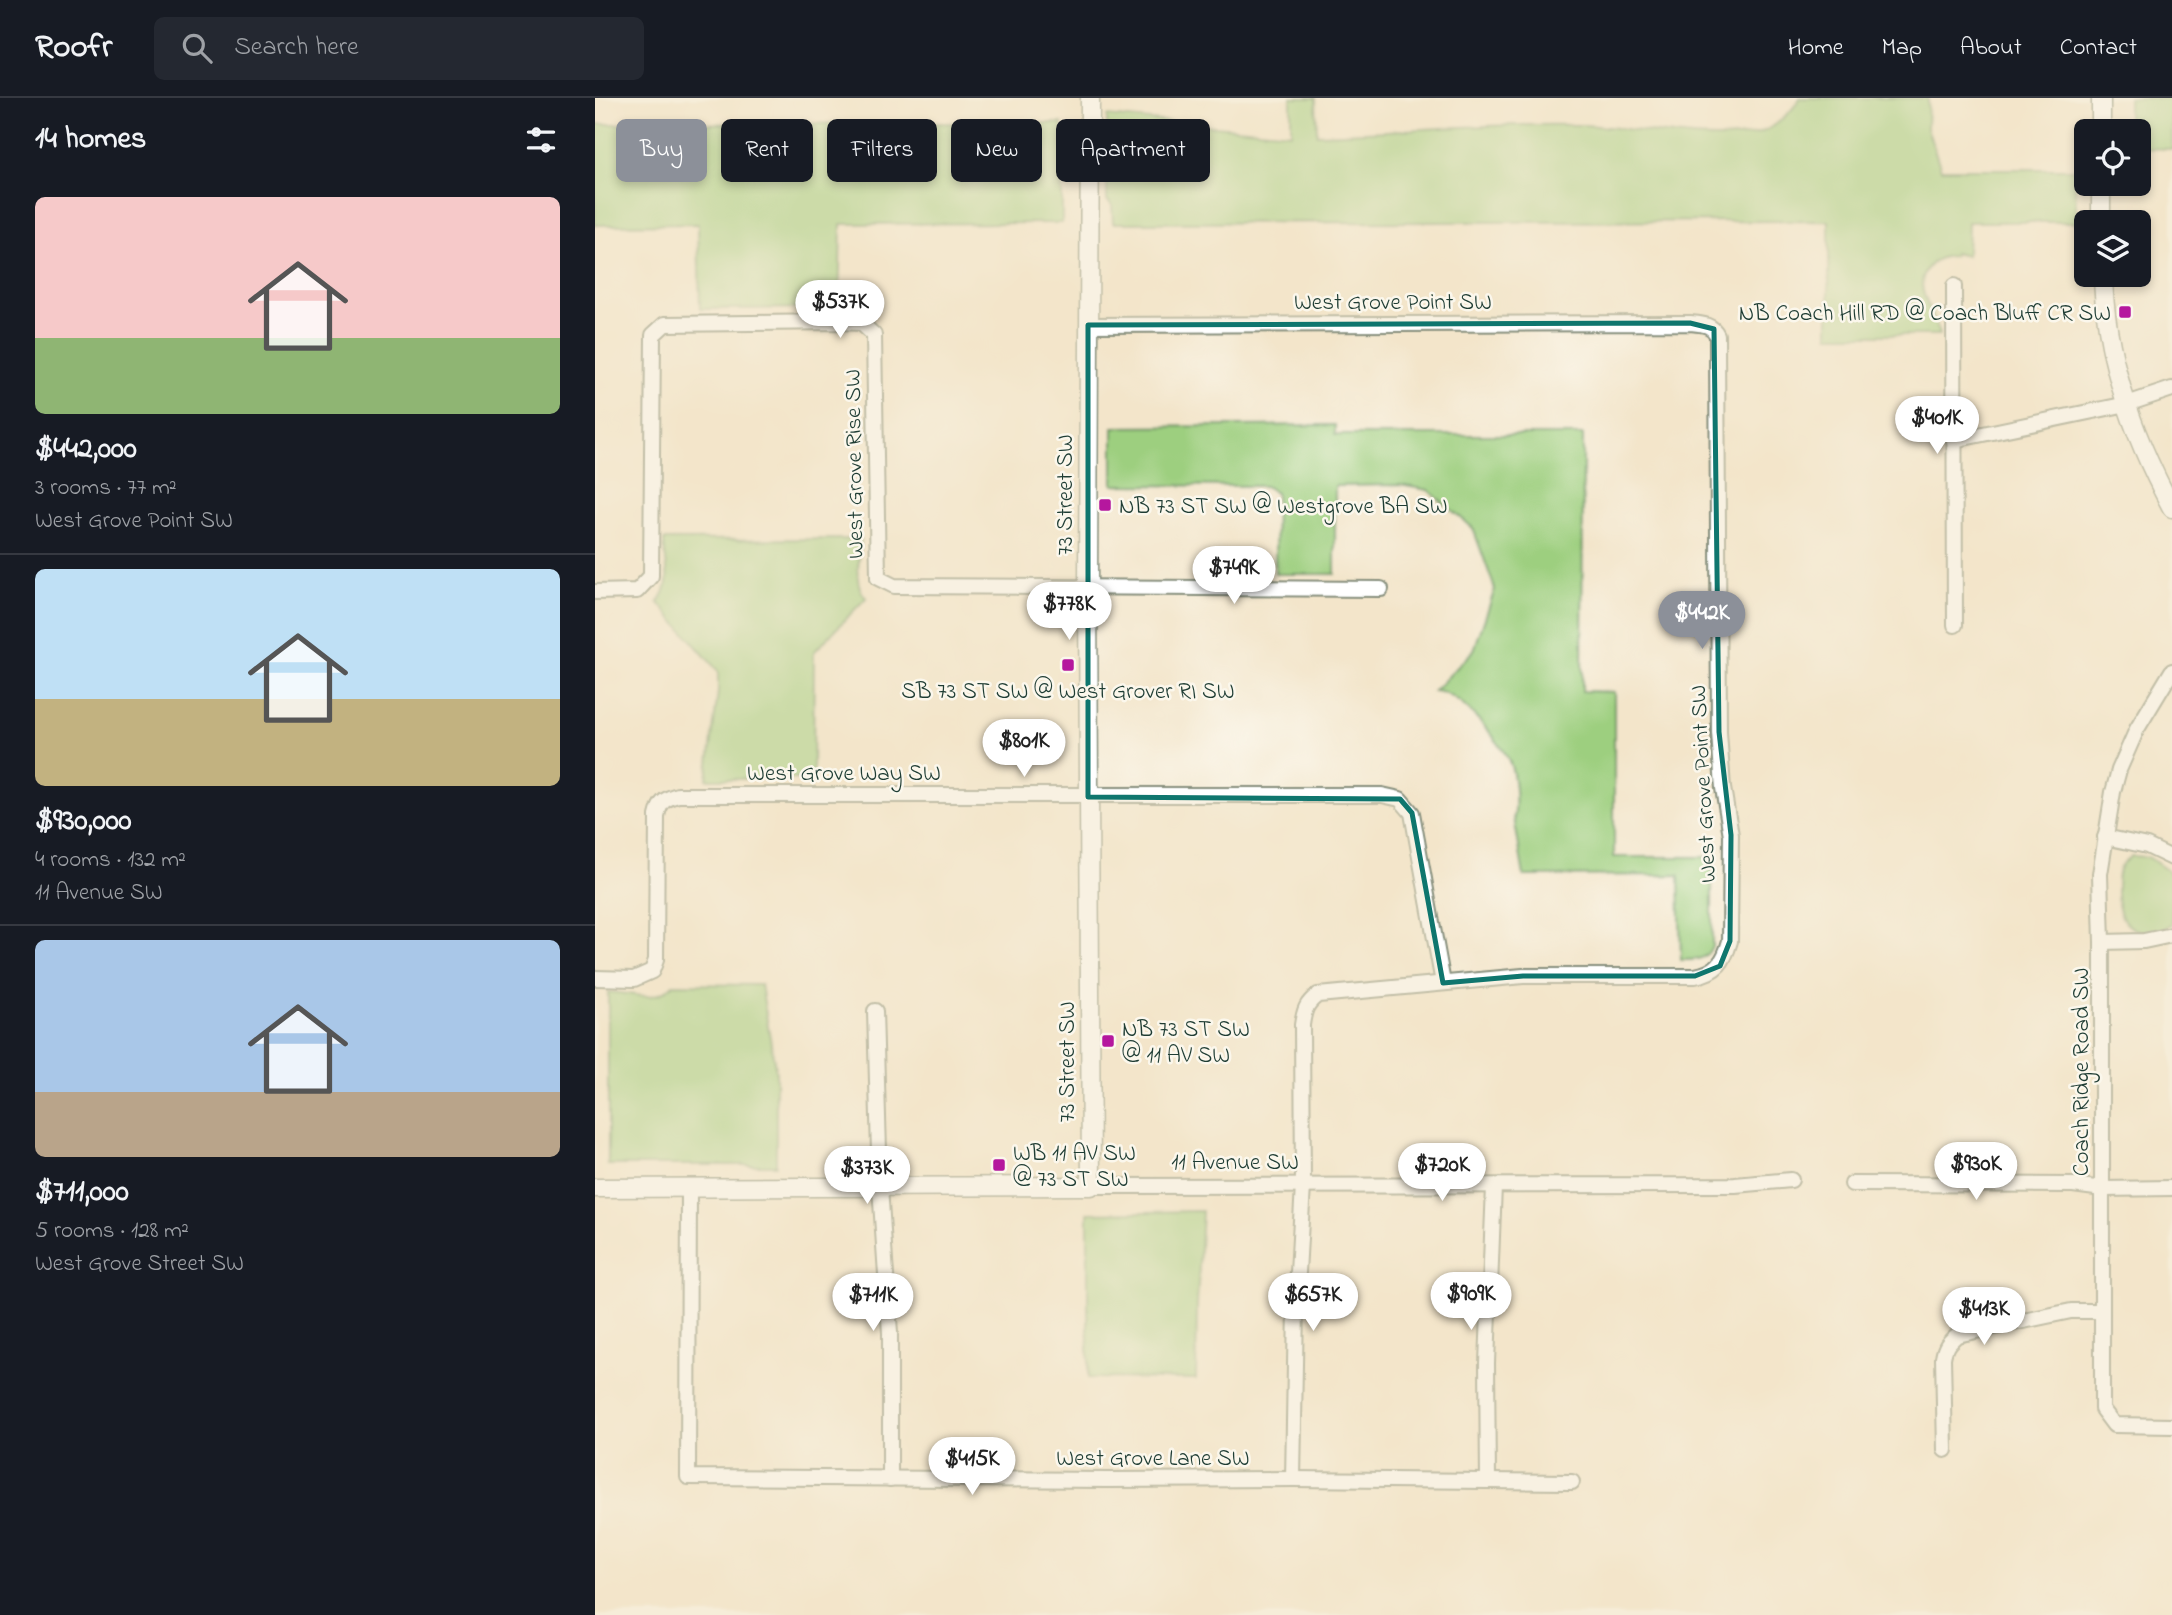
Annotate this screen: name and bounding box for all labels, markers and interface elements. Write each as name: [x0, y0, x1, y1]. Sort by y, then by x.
search box: [154, 17, 644, 80]
text: Roofr: [35, 24, 112, 72]
icon: search: [178, 29, 216, 67]
text: Search here: [234, 29, 359, 67]
text: Home: [1788, 31, 1844, 66]
text: Map: [1882, 31, 1922, 66]
text: About: [1960, 31, 2022, 66]
text: Contact: [2060, 31, 2137, 66]
text: 14 homes: [35, 118, 146, 162]
chip: Buy: [616, 119, 707, 182]
chip: Rent: [721, 119, 813, 182]
chip: Filters: [827, 119, 937, 182]
chip: New: [951, 119, 1042, 182]
chip: Apartment: [1056, 119, 1210, 182]
map controls: [2074, 119, 2151, 287]
button: locate: [2074, 119, 2151, 196]
icon: filters: [522, 121, 560, 159]
button: layers: [2074, 210, 2151, 287]
icon: home: [235, 243, 361, 369]
pin: $537K: [791, 280, 889, 340]
text: $537K: [811, 286, 869, 319]
street label: West Grove Point SW: [1294, 287, 1492, 320]
place label: NB Coach Hill RD @ Coach Bluff CR SW: [1739, 298, 2111, 331]
marker: NB Coach Hill RD @ Coach Bluff CR SW: [2117, 304, 2133, 320]
street label: West Grove Rise SW: [837, 369, 874, 559]
pin: $401K: [1888, 396, 1986, 456]
text: $401K: [1911, 402, 1963, 435]
text: $442,000: [35, 428, 137, 472]
street label: 73 Street SW: [1050, 434, 1083, 556]
text: 3 rooms · 77 m²: [35, 472, 177, 505]
place label: NB 73 ST SW @ Westgrove BA SW: [1119, 491, 1448, 525]
marker: NB 73 ST SW @ Westgrove BA SW: [1097, 497, 1113, 513]
text: West Grove Point SW: [35, 505, 233, 538]
pin: $749K: [1185, 546, 1283, 606]
text: $749K: [1209, 552, 1259, 585]
pin: $778K: [1020, 582, 1118, 642]
text: $778K: [1043, 588, 1095, 621]
pin: $442K: [1653, 592, 1751, 651]
text: $442K: [1674, 597, 1730, 630]
icon: home: [235, 615, 361, 741]
marker: SB 73 ST SW @ West Grover RI SW: [1060, 657, 1076, 673]
place label: SB 73 ST SW @ West Grover RI SW: [901, 676, 1235, 709]
street label: West Grove Point SW: [1683, 684, 1726, 884]
pin: $801K: [975, 720, 1073, 779]
text: $801K: [999, 725, 1049, 758]
street label: West Grove Way SW: [747, 758, 941, 793]
text: $930,000: [35, 800, 132, 844]
text: 4 rooms · 132 m²: [35, 844, 186, 877]
text: 11 Avenue SW: [35, 877, 163, 910]
street label: Coach Ridge Road SW: [2066, 968, 2100, 1176]
icon: home: [235, 986, 361, 1112]
street label: 73 Street SW: [1052, 1001, 1085, 1123]
place label: NB 73 ST SW @ 11 AV SW: [1122, 1014, 1250, 1073]
marker: NB 73 ST SW @ 11 AV SW: [1100, 1033, 1116, 1049]
place label: WB 11 AV SW @ 73 ST SW: [1013, 1138, 1136, 1197]
pin: $930K: [1927, 1142, 2025, 1202]
pin: $720K: [1393, 1144, 1491, 1203]
pin: $373K: [818, 1146, 916, 1206]
street label: 11 Avenue SW: [1171, 1147, 1299, 1180]
text: $930K: [1950, 1148, 2002, 1181]
text: $720K: [1414, 1149, 1470, 1182]
text: $373K: [840, 1152, 894, 1185]
marker: WB 11 AV SW @ 73 ST SW: [991, 1157, 1007, 1173]
text: $711,000: [35, 1171, 129, 1215]
text: 5 rooms · 128 m²: [35, 1215, 189, 1248]
text: West Grove Street SW: [35, 1248, 244, 1281]
pin: $909K: [1422, 1272, 1520, 1332]
pin: $711K: [824, 1274, 922, 1333]
pin: $657K: [1264, 1274, 1362, 1333]
text: $909K: [1447, 1278, 1495, 1311]
text: $711K: [848, 1279, 898, 1312]
text: $657K: [1284, 1279, 1342, 1312]
pin: $413K: [1935, 1288, 2033, 1347]
text: $413K: [1958, 1293, 2010, 1326]
pin: $415K: [923, 1438, 1021, 1497]
text: $415K: [944, 1443, 1000, 1476]
street label: West Grove Lane SW: [1056, 1443, 1250, 1476]

